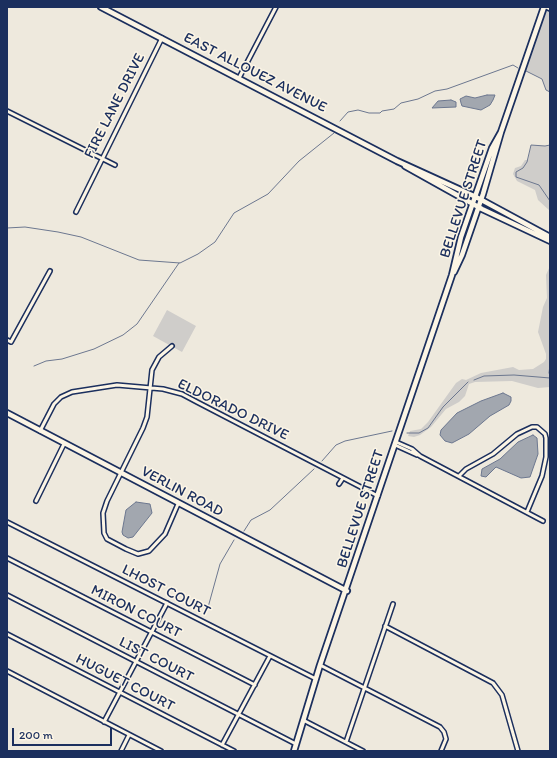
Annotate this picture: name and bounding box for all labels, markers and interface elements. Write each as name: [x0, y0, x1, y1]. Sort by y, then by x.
street label: EAST ALLOUEZ AVENUE: [180, 29, 330, 117]
street label: FIRE LANE DRIVE: [81, 50, 149, 162]
street label: BELLEVUE STREET: [436, 138, 492, 260]
street label: ELDORADO DRIVE: [175, 375, 291, 445]
street label: BELLEVUE STREET: [333, 448, 389, 570]
street label: VERLIN ROAD: [138, 463, 226, 521]
street label: LHOST COURT: [119, 561, 213, 621]
street label: MIRON COURT: [88, 581, 184, 643]
street label: LIST COURT: [116, 633, 196, 687]
street label: HUGUET COURT: [72, 650, 178, 716]
scale bar: [14, 720, 114, 746]
text: 200 m: [19, 728, 53, 742]

